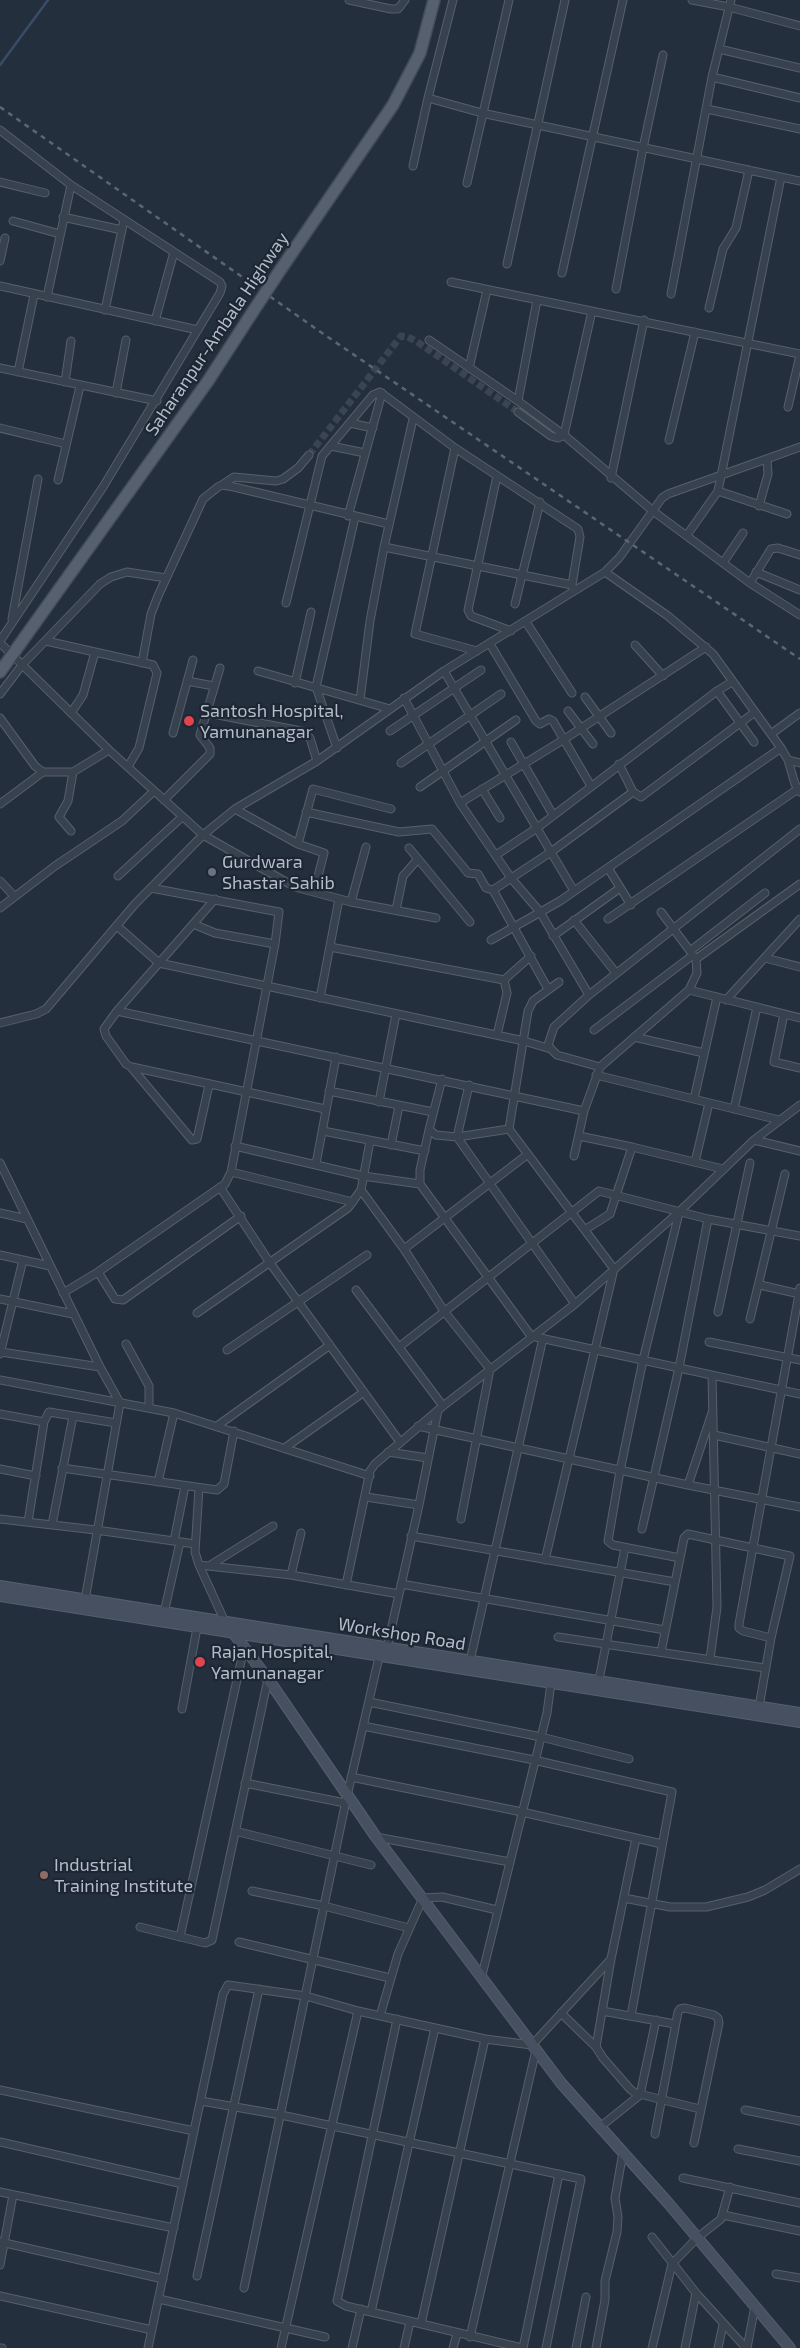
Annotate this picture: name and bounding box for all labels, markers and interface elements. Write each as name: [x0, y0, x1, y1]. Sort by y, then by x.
street label: Saharanpur-Ambala Highway: [141, 228, 293, 440]
place label: Santosh Hospital, Yamunanagar: [200, 700, 344, 742]
marker: Santosh Hospital, Yamunanagar: [182, 714, 196, 728]
place label: Gurdwara Shastar Sahib: [222, 851, 335, 894]
marker: Gurdwara Shastar Sahib: [206, 866, 218, 878]
street label: Workshop Road: [337, 1613, 467, 1655]
place label: Rajan Hospital, Yamunanagar: [211, 1641, 333, 1684]
marker: Rajan Hospital, Yamunanagar: [193, 1655, 207, 1669]
place label: Industrial Training Institute: [54, 1854, 193, 1896]
marker: Industrial Training Institute: [38, 1869, 50, 1881]

